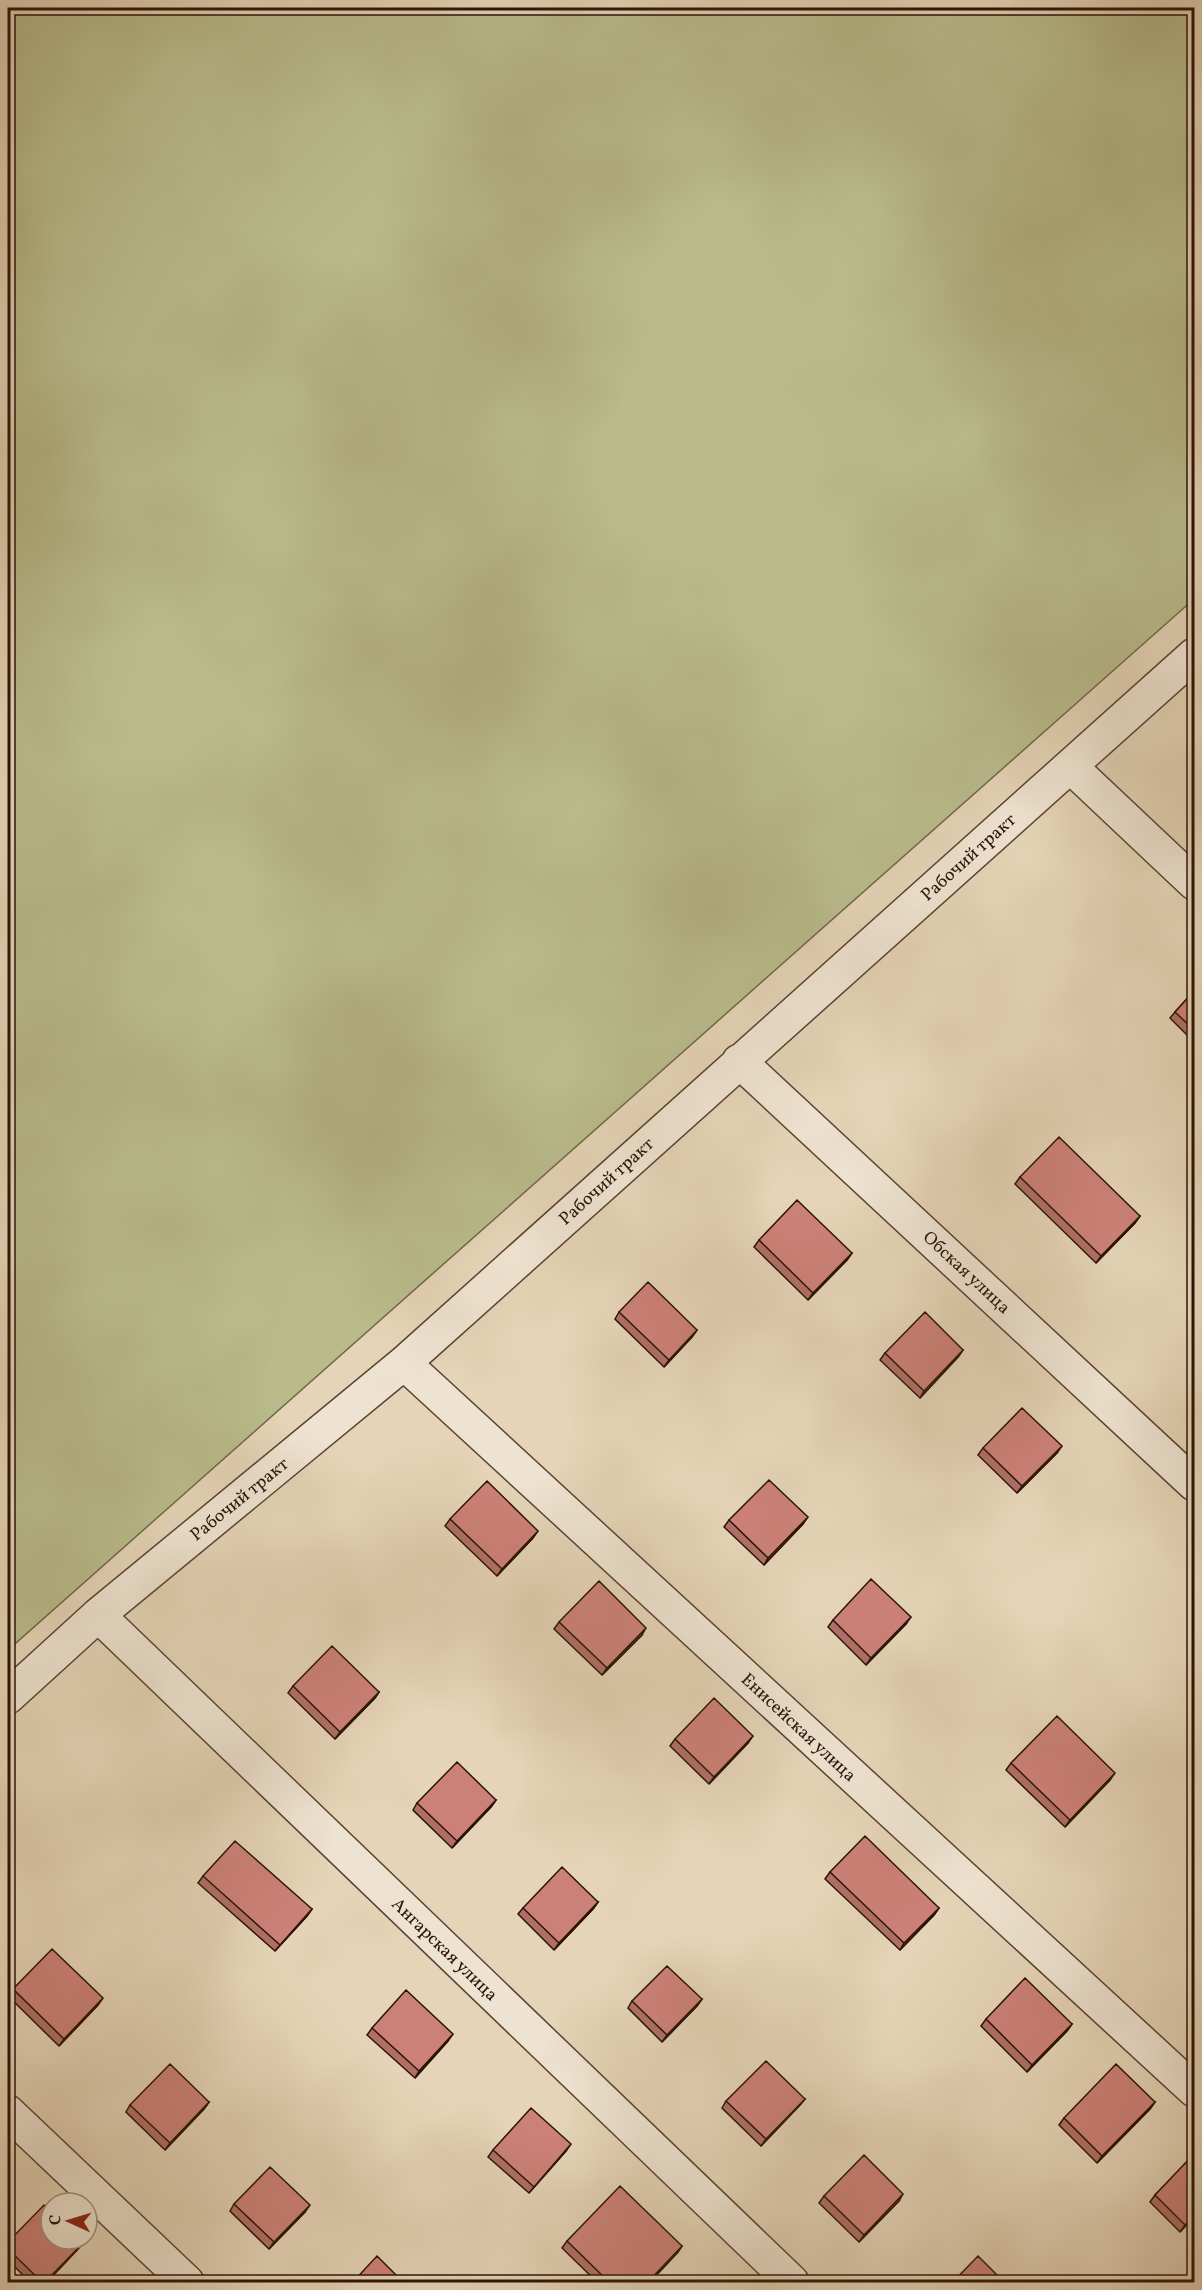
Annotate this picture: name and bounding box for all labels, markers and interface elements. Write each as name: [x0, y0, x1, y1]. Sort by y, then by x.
street label: Рабочий тракт: [916, 809, 1022, 908]
street label: Рабочий тракт: [554, 1133, 660, 1232]
street label: Обская улица: [917, 1226, 1015, 1320]
street label: Рабочий тракт: [185, 1453, 295, 1548]
street label: Енисейская улица: [735, 1668, 861, 1788]
street label: Ангарская улица: [385, 1893, 503, 2008]
north arrow: [39, 2191, 99, 2251]
text: С: [45, 2214, 67, 2226]

